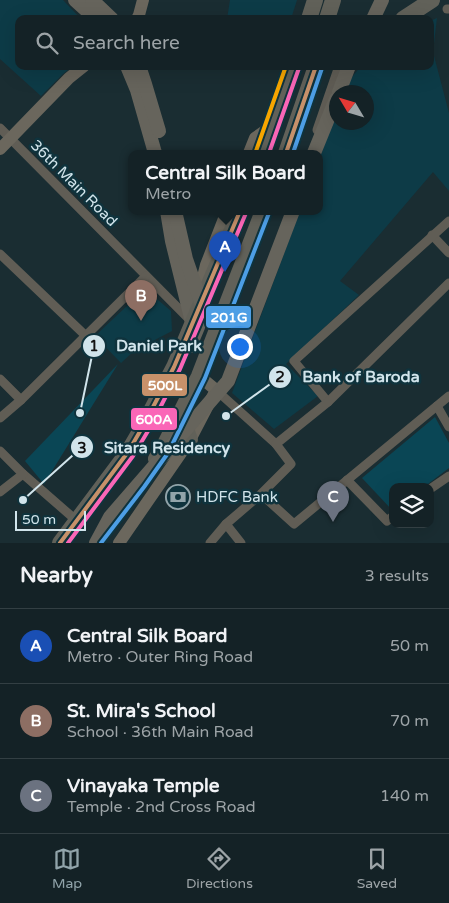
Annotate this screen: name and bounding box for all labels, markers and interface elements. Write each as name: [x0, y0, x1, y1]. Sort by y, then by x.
search box: [15, 15, 434, 70]
icon: search: [33, 29, 61, 57]
text: Search here: [73, 32, 180, 54]
north arrow: [329, 85, 374, 130]
street label: 36th Main Road: [27, 136, 121, 230]
popup: [128, 150, 323, 215]
text: Central Silk Board: [145, 162, 306, 184]
text: Metro: [145, 184, 191, 204]
pin: A: [209, 231, 241, 272]
pin: B: [125, 280, 157, 321]
line badge: 201G: [205, 305, 252, 329]
text: 201G: [211, 309, 247, 326]
callout: Daniel Park: [81, 330, 212, 361]
your location: [227, 334, 253, 360]
text: Daniel Park: [116, 336, 202, 356]
text: 1: [89, 337, 99, 355]
callout: Bank of Baroda: [268, 361, 430, 392]
text: Bank of Baroda: [302, 367, 420, 387]
text: 2: [275, 368, 285, 386]
line badge: 500L: [141, 373, 188, 397]
text: 500L: [148, 377, 183, 394]
line badge: 600A: [130, 407, 178, 431]
text: 600A: [136, 411, 173, 428]
callout: Sitara Residency: [69, 432, 240, 463]
text: Sitara Residency: [104, 438, 231, 458]
text: 3: [77, 439, 87, 457]
pin: C: [317, 481, 349, 522]
map controls: [389, 483, 434, 528]
button: layers: [389, 483, 434, 528]
bank icon: HDFC Bank: [165, 484, 191, 510]
place label: HDFC Bank: [196, 488, 278, 506]
scale bar: [15, 508, 86, 531]
text: 50 m: [22, 511, 56, 528]
text: Nearby: [20, 563, 93, 588]
text: 3 results: [365, 566, 429, 586]
text: Central Silk Board: [67, 625, 227, 647]
text: A: [30, 636, 42, 656]
text: 50 m: [390, 636, 429, 656]
text: Metro · Outer Ring Road: [67, 647, 253, 667]
text: St. Mira's School: [67, 700, 216, 722]
text: B: [30, 711, 42, 731]
text: 70 m: [390, 711, 429, 731]
text: School · 36th Main Road: [67, 722, 254, 742]
text: Vinayaka Temple: [67, 775, 219, 797]
text: C: [30, 786, 42, 806]
text: 140 m: [380, 786, 429, 806]
text: Temple · 2nd Cross Road: [67, 797, 255, 817]
tab: Map: [52, 845, 82, 892]
tab: Directions: [186, 845, 253, 892]
tab: Saved: [357, 845, 397, 892]

